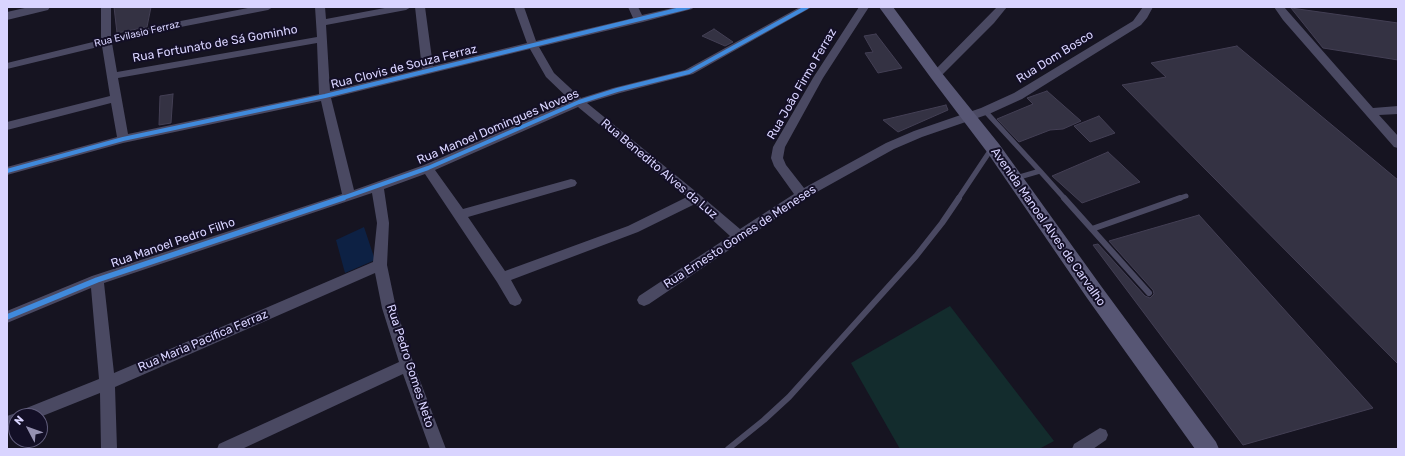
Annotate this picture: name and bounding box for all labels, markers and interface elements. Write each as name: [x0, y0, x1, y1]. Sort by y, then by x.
street label: Rua Evilasio Ferraz: [93, 18, 181, 50]
street label: Rua Fortunato de Sá Gominho: [131, 22, 299, 66]
street label: Rua João Firmo Ferraz: [764, 26, 840, 142]
street label: Rua Dom Bosco: [1014, 28, 1096, 86]
street label: Rua Clovis de Souza Ferraz: [329, 42, 479, 92]
street label: Rua Manoel Domingues Novaes: [415, 86, 581, 168]
street label: Rua Benedito Alves da Luz: [598, 116, 720, 222]
street label: Avenida Manoel Alves de Carvalho: [988, 145, 1108, 309]
street label: Rua Ernesto Gomes de Meneses: [661, 182, 819, 292]
street label: Rua Manoel Pedro Filho: [109, 215, 237, 271]
street label: Rua Pedro Gomes Neto: [383, 303, 437, 429]
street label: Rua Maria Pacífica Ferraz: [136, 307, 270, 375]
north arrow: [8, 408, 48, 448]
text: N: [12, 413, 27, 428]

